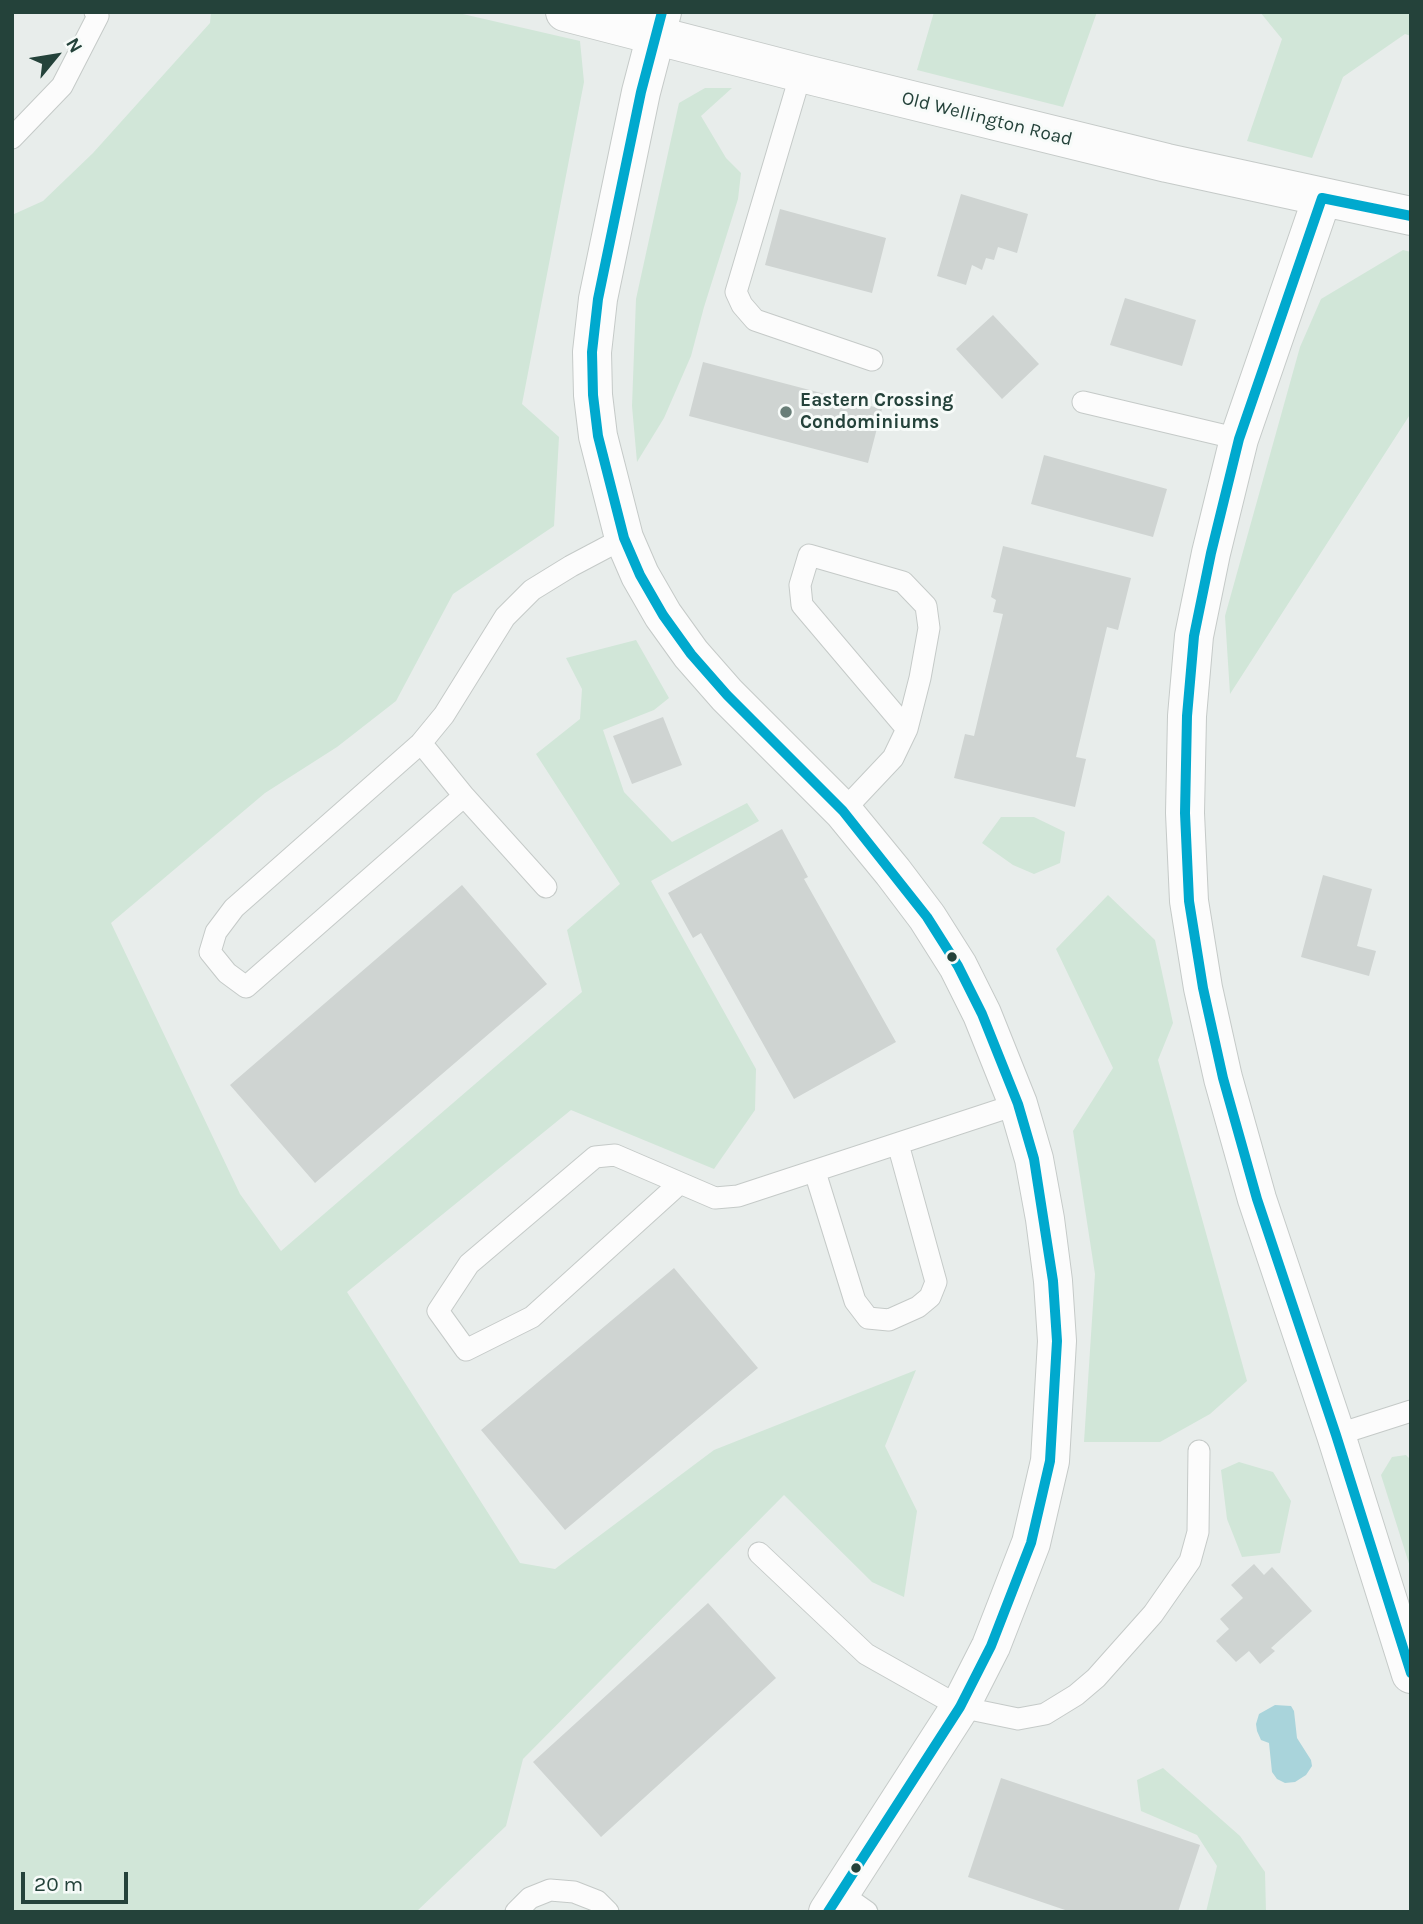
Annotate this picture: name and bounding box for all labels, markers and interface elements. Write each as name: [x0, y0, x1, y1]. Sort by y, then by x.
north arrow: [21, 21, 91, 91]
text: N: [61, 34, 87, 57]
street label: Old Wellington Road: [899, 87, 1075, 151]
place label: Eastern Crossing Condominiums: [800, 390, 953, 434]
marker: Eastern Crossing Condominiums: [778, 404, 794, 420]
unlabelled marker: [945, 950, 959, 964]
scale bar: [24, 1857, 131, 1901]
unlabelled marker: [849, 1861, 863, 1875]
text: 20 m: [34, 1872, 83, 1896]

